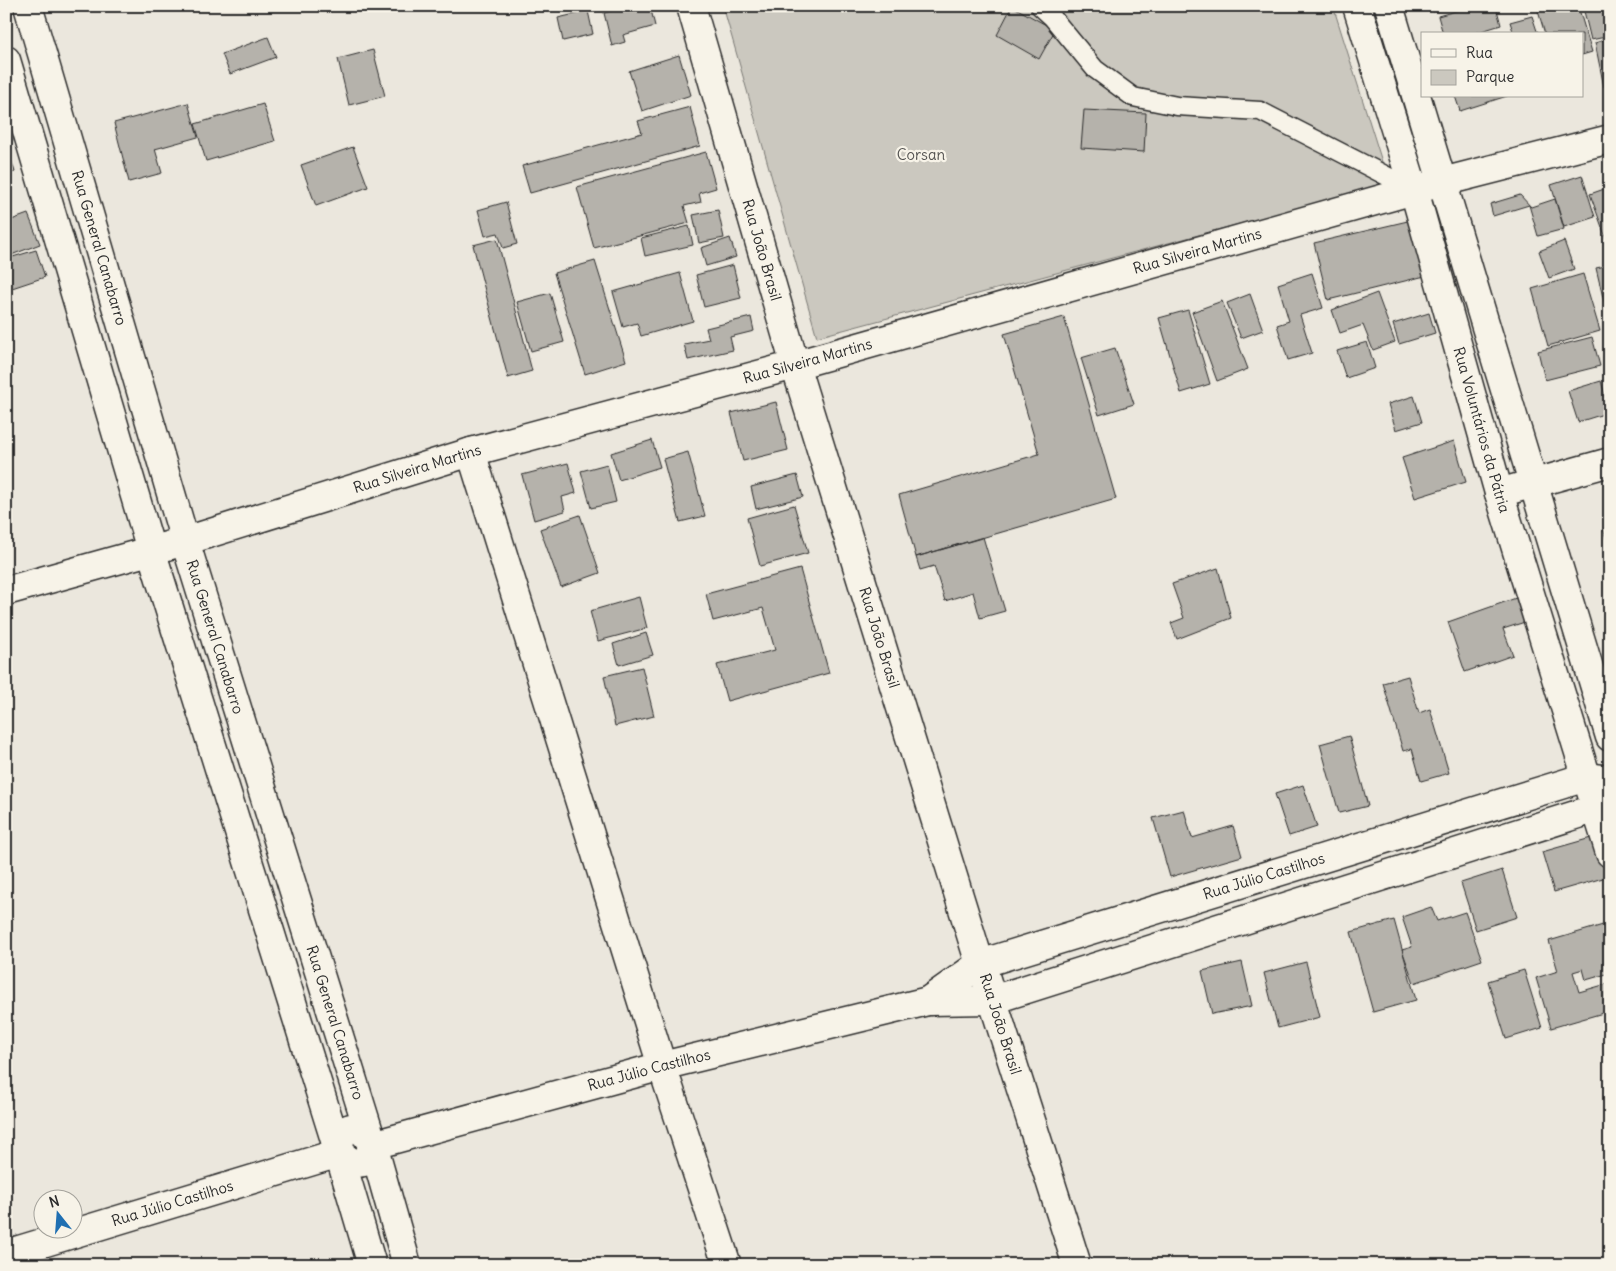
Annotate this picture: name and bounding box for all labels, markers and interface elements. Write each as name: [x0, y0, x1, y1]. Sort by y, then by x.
legend: [1421, 32, 1584, 98]
text: Rua: [1466, 43, 1493, 62]
text: Parque: [1466, 67, 1514, 86]
park label: Corsan: [897, 145, 945, 164]
street label: Rua General Canabarro: [68, 168, 131, 327]
street label: Rua João Brasil: [738, 197, 786, 303]
street label: Rua Silveira Martins: [1131, 223, 1264, 278]
street label: Rua Silveira Martins: [741, 334, 874, 388]
street label: Rua Voluntários da Pátria: [1450, 345, 1515, 516]
street label: Rua Silveira Martins: [351, 440, 483, 497]
street label: Rua General Canabarro: [182, 557, 248, 716]
street label: Rua João Brasil: [855, 585, 904, 690]
street label: Rua Júlio Castilhos: [1201, 848, 1327, 904]
street label: Rua General Canabarro: [302, 943, 368, 1102]
street label: Rua João Brasil: [976, 971, 1026, 1077]
street label: Rua Júlio Castilhos: [585, 1044, 712, 1095]
street label: Rua Júlio Castilhos: [109, 1176, 236, 1230]
north arrow: [32, 1188, 82, 1238]
text: N: [47, 1192, 61, 1212]

